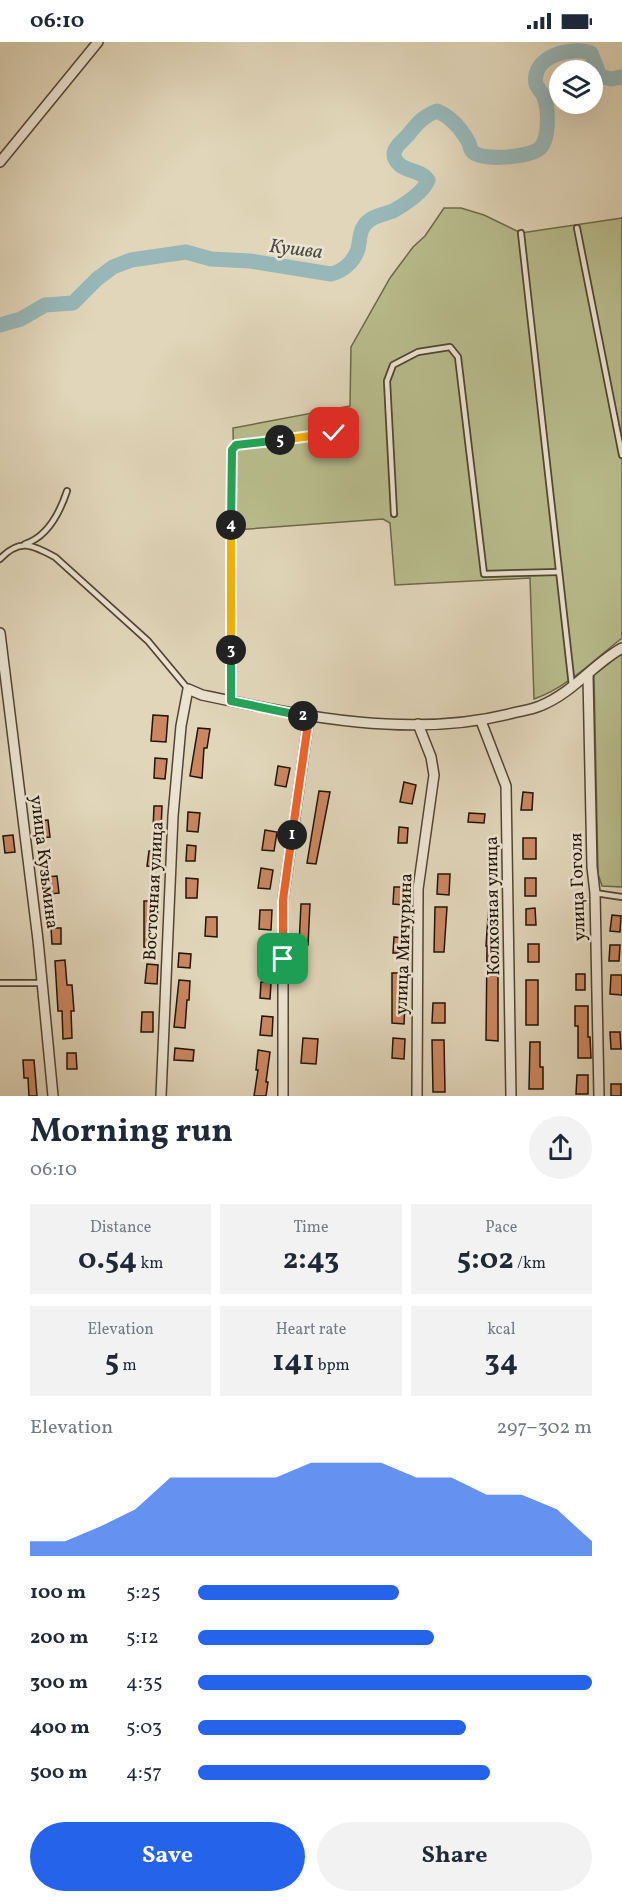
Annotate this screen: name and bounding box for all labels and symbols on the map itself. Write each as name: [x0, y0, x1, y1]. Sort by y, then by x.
water label: Кушва: [267, 233, 324, 267]
pin: [308, 407, 359, 458]
pin: 5: [265, 425, 295, 455]
pin: 4: [216, 510, 246, 540]
pin: 3: [216, 635, 246, 665]
pin: 2: [288, 701, 318, 731]
street label: улица Кузьмина: [23, 794, 64, 930]
pin: 1: [277, 820, 307, 850]
street label: Восточная улица: [138, 821, 171, 961]
street label: улица Гоголя: [564, 832, 593, 942]
street label: Колхозная улица: [480, 836, 507, 976]
street label: улица Мичурина: [390, 873, 419, 1015]
pin: [257, 933, 308, 984]

